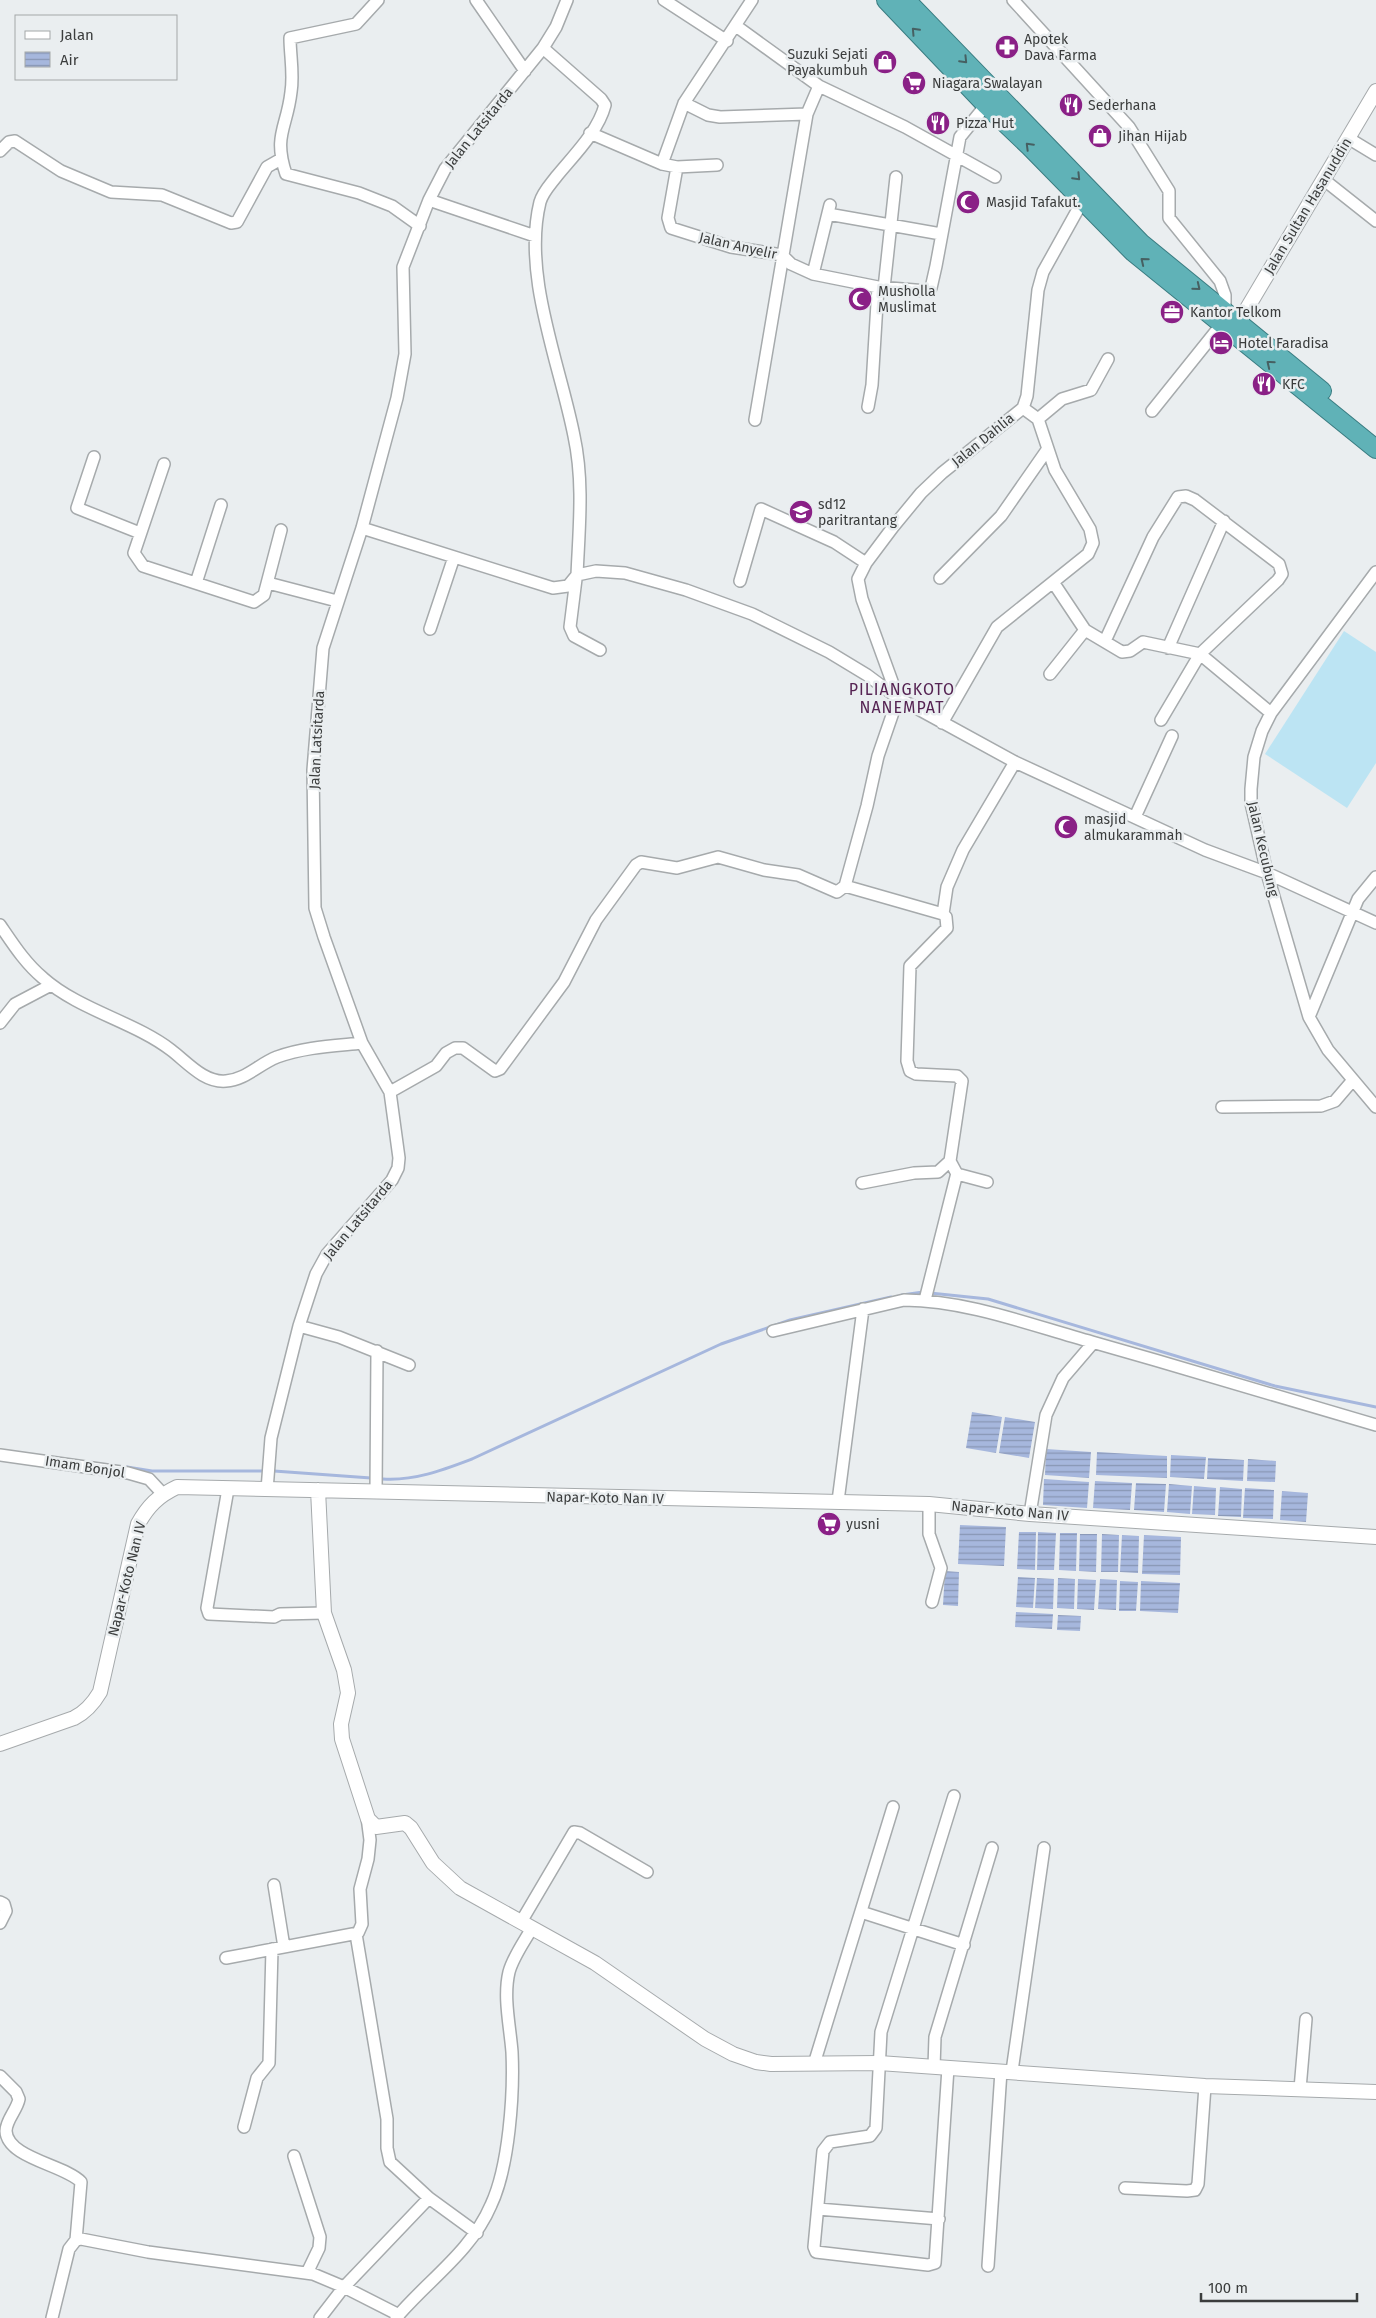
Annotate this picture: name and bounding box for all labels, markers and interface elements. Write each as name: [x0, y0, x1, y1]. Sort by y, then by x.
legend: [15, 15, 178, 80]
text: Jalan: [60, 26, 94, 44]
one-way arrow: [912, 27, 921, 36]
place label: Apotek Dava Farma: [1024, 31, 1097, 64]
pharmacy icon: Apotek Dava Farma: [994, 34, 1020, 60]
place label: Suzuki Sejati Payakumbuh: [787, 46, 868, 79]
shop icon: Suzuki Sejati Payakumbuh: [872, 49, 898, 75]
text: Air: [60, 51, 79, 69]
one-way arrow: [958, 55, 967, 64]
supermarket icon: Niagara Swalayan: [901, 70, 927, 96]
place label: Niagara Swalayan: [932, 75, 1043, 92]
street label: Jalan Latsitarda: [441, 84, 517, 172]
restaurant icon: Sederhana: [1058, 92, 1084, 118]
place label: Sederhana: [1088, 97, 1156, 114]
restaurant icon: Pizza Hut: [925, 110, 951, 136]
place label: Pizza Hut: [956, 115, 1015, 132]
shop icon: Jihan Hijab: [1087, 123, 1113, 149]
place label: Jihan Hijab: [1118, 128, 1187, 145]
street label: Jalan Sultan Hasanuddin: [1261, 135, 1355, 277]
one-way arrow: [1026, 143, 1035, 152]
one-way arrow: [1071, 171, 1080, 180]
mosque icon: Masjid Tafakut.: [955, 189, 981, 215]
place label: Masjid Tafakut.: [986, 194, 1081, 211]
street label: Jalan Anyelir: [697, 229, 779, 263]
one-way arrow: [1141, 259, 1150, 267]
one-way arrow: [1191, 281, 1200, 289]
place label: Musholla Muslimat: [878, 283, 937, 316]
mosque icon: Musholla Muslimat: [847, 286, 873, 312]
office icon: Kantor Telkom: [1159, 299, 1185, 325]
place label: Kantor Telkom: [1190, 304, 1282, 321]
hotel icon: Hotel Faradisa: [1208, 330, 1234, 356]
place label: Hotel Faradisa: [1238, 335, 1329, 352]
one-way arrow: [1267, 361, 1276, 369]
restaurant icon: KFC: [1251, 371, 1277, 397]
place label: KFC: [1282, 376, 1305, 393]
street label: Jalan Dahlia: [948, 410, 1018, 470]
place label: sd12 paritrantang: [818, 496, 898, 529]
school or university icon: sd12 paritrantang: [788, 499, 814, 525]
district label: PILIANGKOTO NANEMPAT: [849, 680, 955, 717]
street label: Jalan Latsitarda: [306, 690, 328, 790]
street label: Jalan Kecubung: [1244, 800, 1282, 899]
place label: masjid almukarammah: [1084, 811, 1183, 844]
mosque icon: masjid almukarammah: [1053, 814, 1079, 840]
street label: Jalan Latsitarda: [320, 1177, 396, 1263]
street label: Imam Bonjol: [44, 1452, 126, 1482]
street label: Napar-Koto Nan IV: [546, 1488, 664, 1508]
street label: Napar-Koto Nan IV: [951, 1497, 1069, 1525]
supermarket icon: yusni: [816, 1511, 842, 1537]
place label: yusni: [846, 1516, 880, 1533]
street label: Napar-Koto Nan IV: [105, 1520, 150, 1638]
scale bar: [1201, 2270, 1357, 2302]
text: 100 m: [1208, 2279, 1248, 2297]

